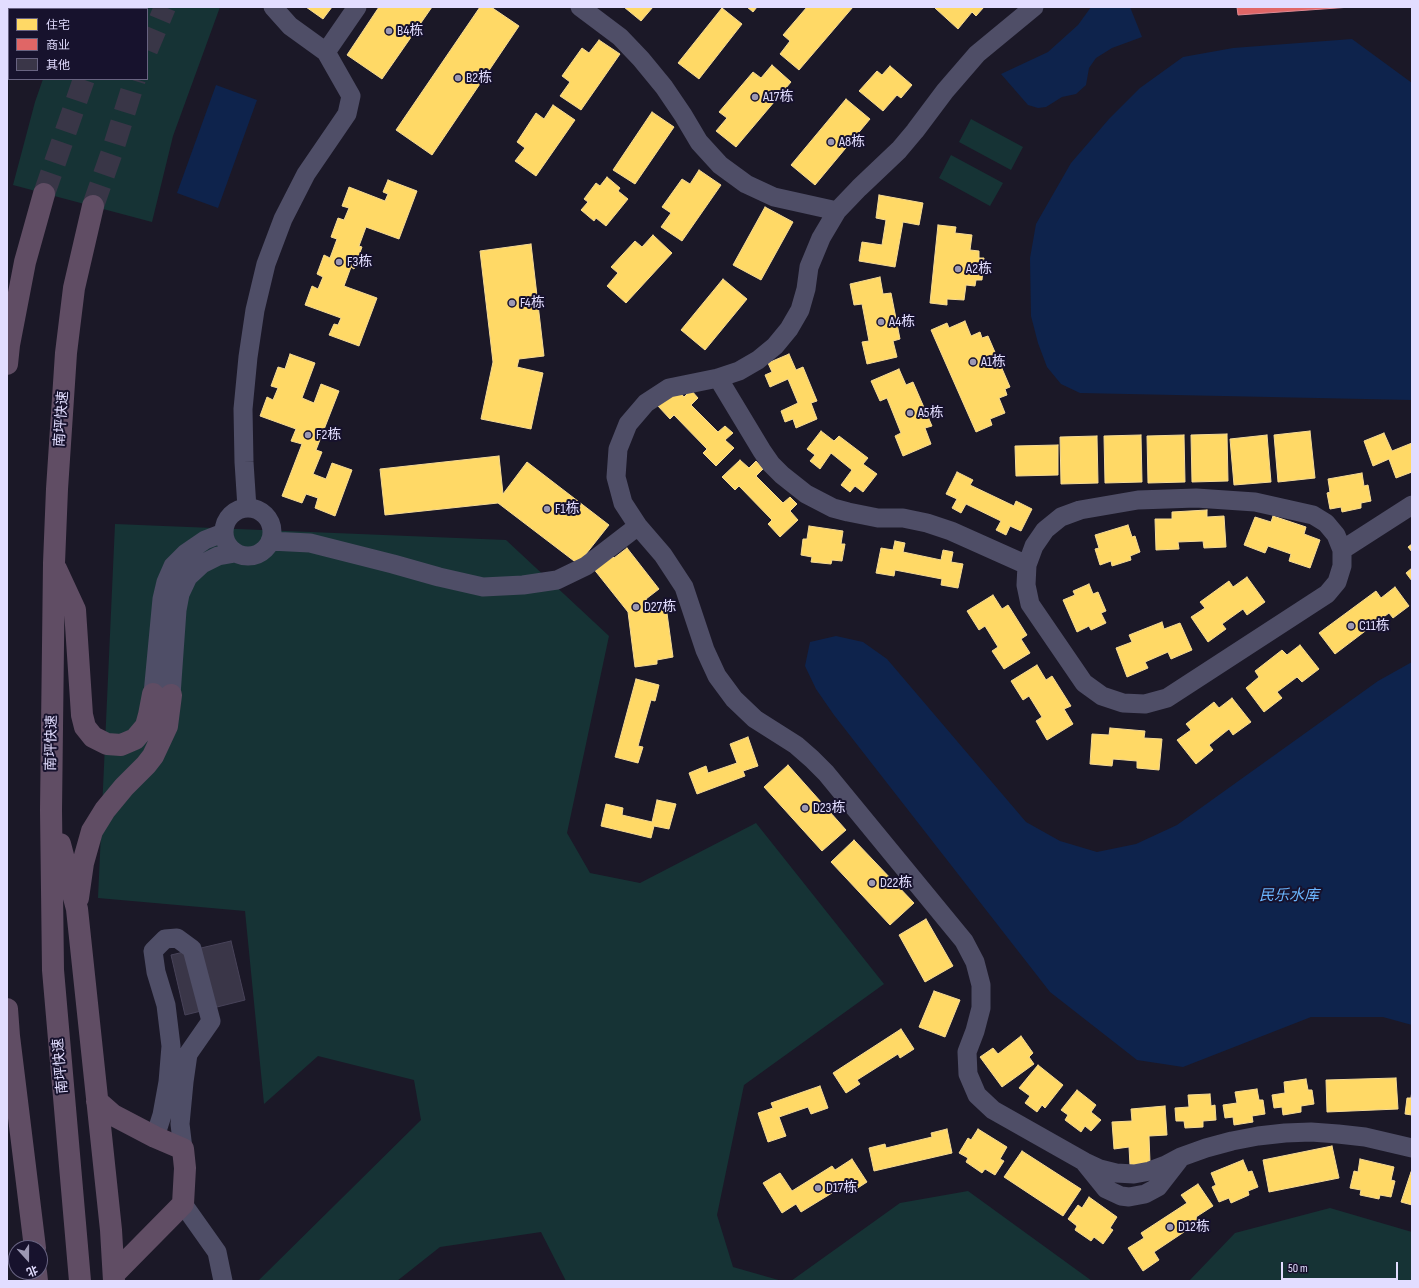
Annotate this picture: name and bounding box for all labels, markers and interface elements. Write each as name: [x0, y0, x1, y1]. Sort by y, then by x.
legend: [8, 8, 148, 80]
text: 住宅: [46, 18, 70, 33]
place label: B4栋: [397, 23, 423, 39]
marker: B4栋: [384, 26, 394, 36]
text: 商业: [46, 38, 70, 53]
text: 其他: [46, 58, 70, 73]
place label: B2栋: [466, 70, 492, 86]
marker: B2栋: [453, 73, 463, 83]
place label: A17栋: [763, 89, 793, 105]
marker: A17栋: [750, 92, 760, 102]
place label: A8栋: [839, 134, 865, 150]
marker: A8栋: [826, 137, 836, 147]
place label: F3栋: [347, 254, 372, 270]
marker: F3栋: [334, 257, 344, 267]
place label: A2栋: [966, 261, 992, 277]
marker: A2栋: [953, 264, 963, 274]
place label: F4栋: [520, 295, 545, 311]
marker: F4栋: [507, 298, 517, 308]
place label: A4栋: [889, 314, 915, 330]
marker: A4栋: [876, 317, 886, 327]
place label: A1栋: [981, 354, 1006, 370]
marker: A1栋: [968, 357, 978, 367]
street label: 南坪快速: [52, 390, 72, 448]
place label: A5栋: [918, 405, 943, 421]
marker: A5栋: [905, 408, 915, 418]
place label: F2栋: [316, 427, 341, 443]
marker: F2栋: [303, 430, 313, 440]
place label: F1栋: [555, 501, 579, 517]
marker: F1栋: [542, 504, 552, 514]
place label: D27栋: [644, 599, 676, 615]
marker: D27栋: [631, 602, 641, 612]
place label: C11栋: [1359, 618, 1390, 634]
marker: C11栋: [1346, 621, 1356, 631]
street label: 南坪快速: [43, 715, 61, 771]
place label: D23栋: [813, 800, 845, 816]
marker: D23栋: [800, 803, 810, 813]
place label: D22栋: [880, 875, 912, 891]
marker: D22栋: [867, 878, 877, 888]
water label: 民乐水库: [1259, 887, 1319, 905]
street label: 南坪快速: [50, 1037, 72, 1095]
place label: D17栋: [826, 1180, 857, 1196]
marker: D17栋: [813, 1183, 823, 1193]
place label: D12栋: [1178, 1219, 1210, 1235]
marker: D12栋: [1165, 1222, 1175, 1232]
north arrow: [8, 1240, 48, 1280]
scale bar: [1283, 1254, 1400, 1280]
text: 50 m: [1288, 1261, 1308, 1276]
text: 北: [25, 1263, 40, 1279]

